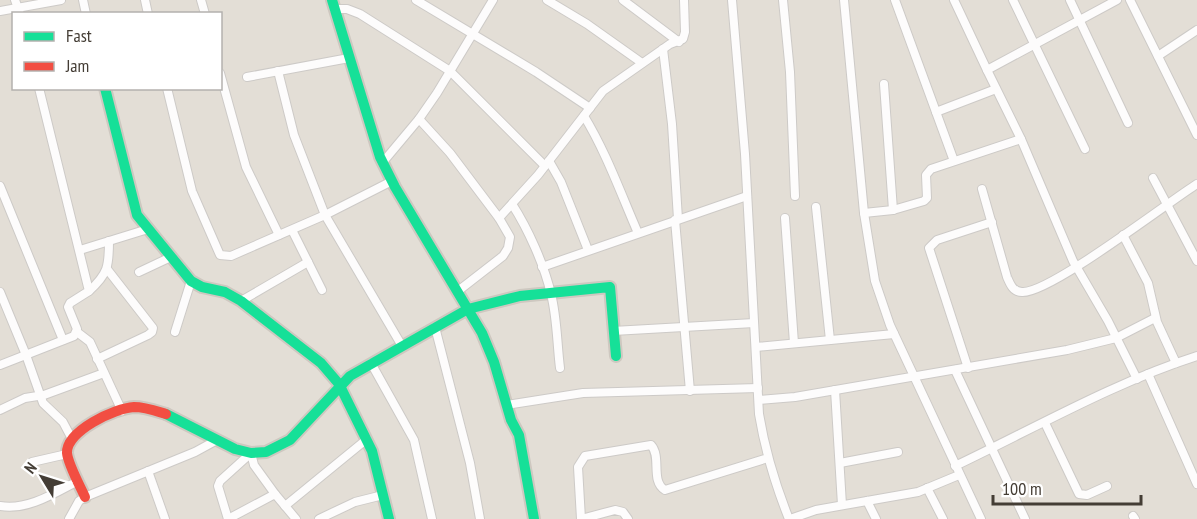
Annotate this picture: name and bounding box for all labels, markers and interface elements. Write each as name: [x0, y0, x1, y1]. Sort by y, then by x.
legend: [12, 12, 222, 90]
text: Fast: [66, 24, 92, 47]
text: Jam: [65, 54, 89, 77]
north arrow: [12, 447, 72, 507]
text: N: [20, 458, 41, 477]
scale bar: [993, 468, 1142, 506]
text: 100 m: [1002, 477, 1042, 500]

